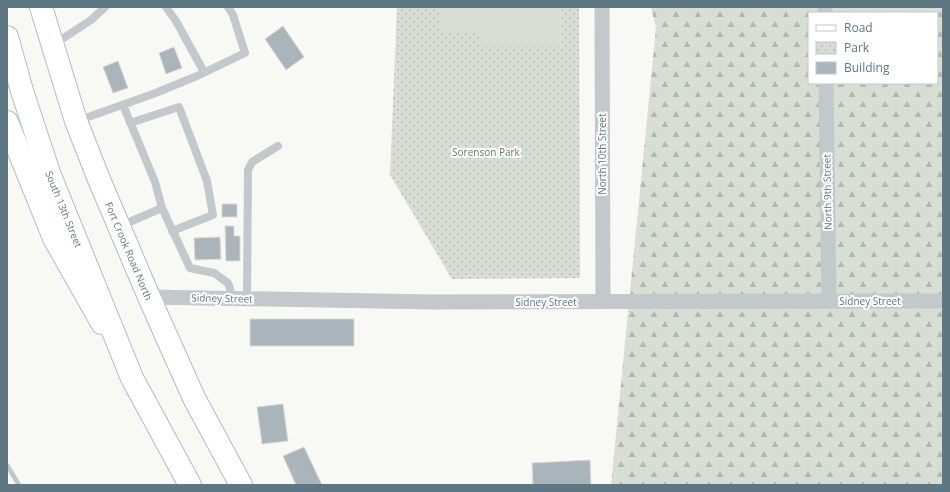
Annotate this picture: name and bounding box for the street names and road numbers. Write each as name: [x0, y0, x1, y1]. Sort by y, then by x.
street label: North 10th Street: [595, 113, 609, 195]
street label: North 9th Street: [819, 154, 835, 230]
street label: South 13th Street: [42, 169, 86, 250]
street label: Fort Crook Road North: [102, 200, 156, 302]
street label: Sidney Street: [191, 290, 253, 306]
street label: Sidney Street: [839, 294, 901, 308]
street label: Sidney Street: [515, 295, 577, 309]

